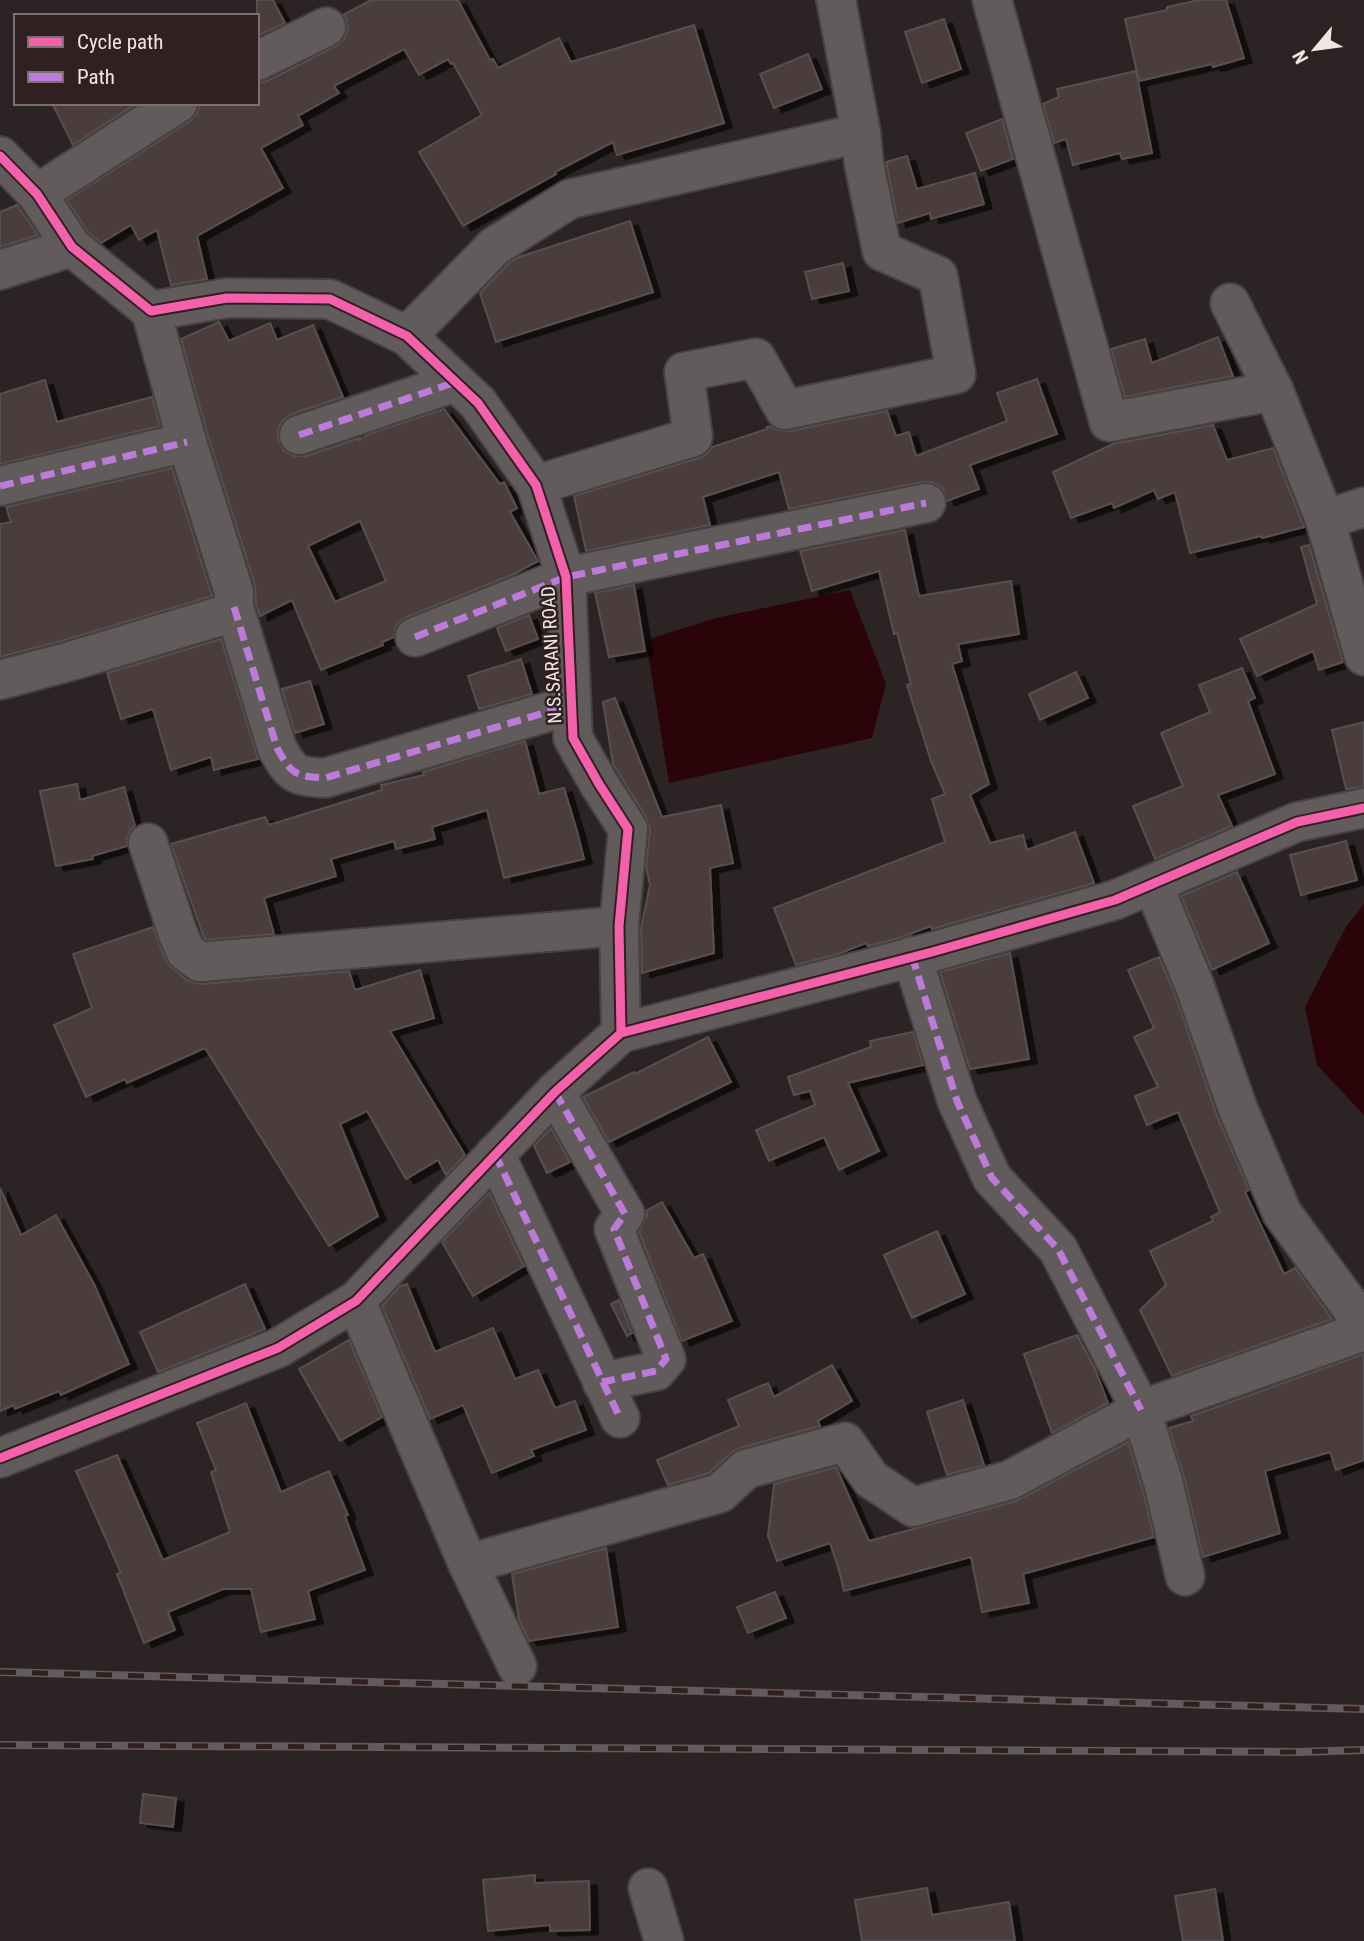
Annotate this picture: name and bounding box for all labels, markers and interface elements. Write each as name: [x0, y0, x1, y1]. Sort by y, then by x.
legend: [14, 14, 259, 105]
north arrow: [1280, 14, 1350, 84]
text: Cycle path: [77, 30, 163, 54]
text: N: [1288, 46, 1313, 68]
text: Path: [77, 65, 115, 89]
street label: N.S.SARANI ROAD: [536, 586, 567, 724]

